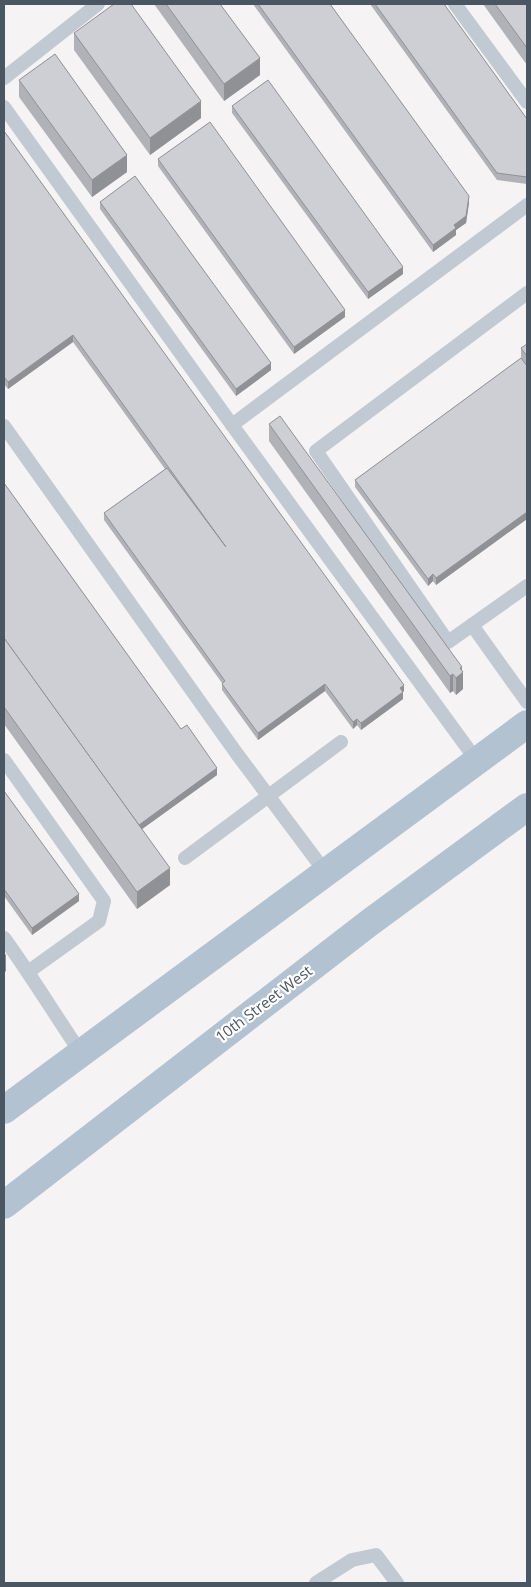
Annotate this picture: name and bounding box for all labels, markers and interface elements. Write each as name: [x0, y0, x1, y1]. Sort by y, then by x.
street label: 10th Street West: [211, 960, 316, 1046]

